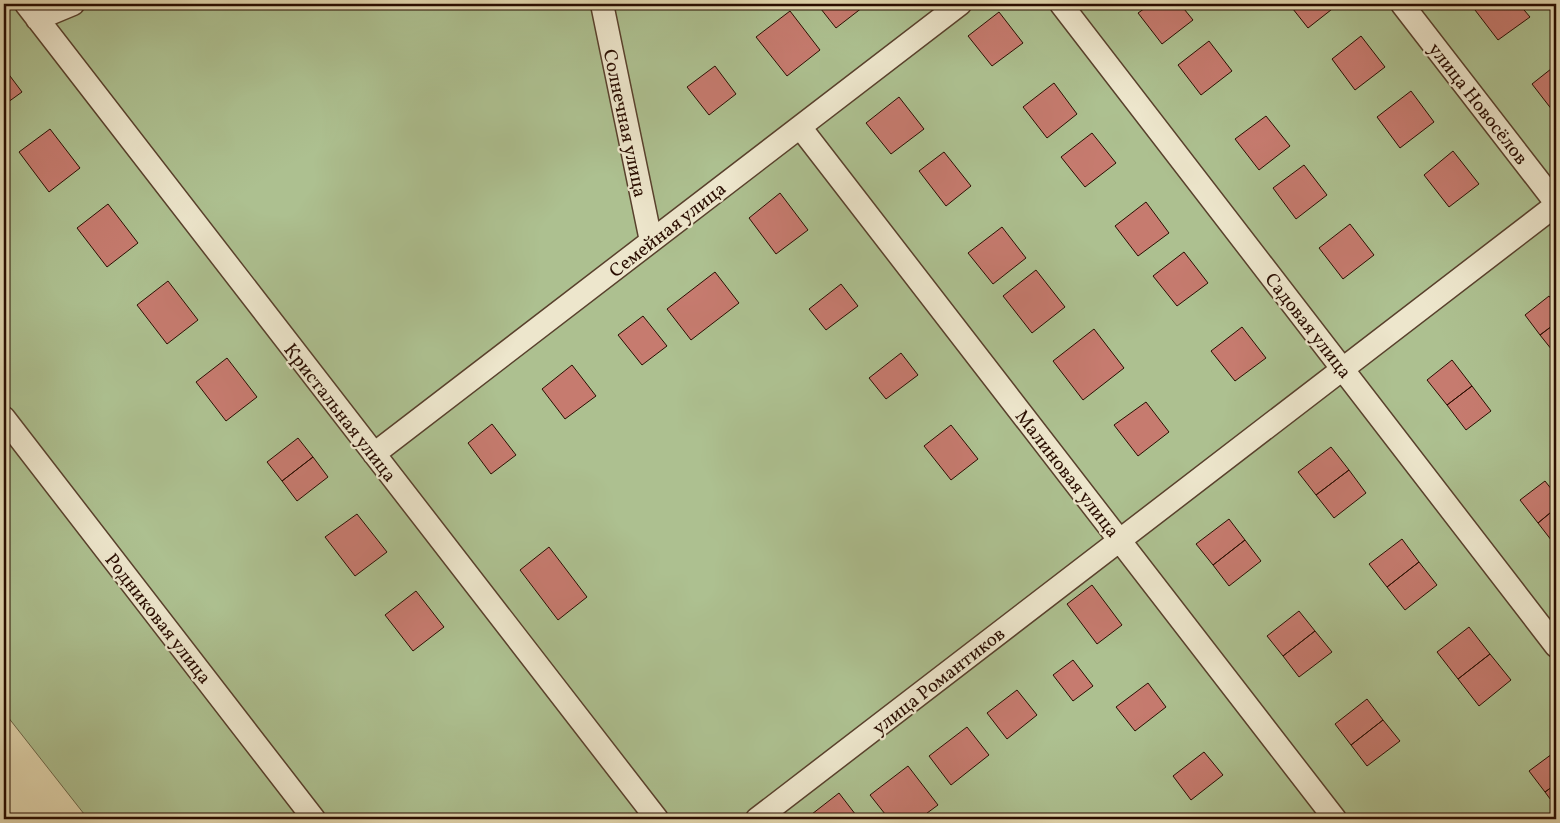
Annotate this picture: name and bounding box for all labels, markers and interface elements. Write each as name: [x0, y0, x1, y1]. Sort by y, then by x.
street label: улица Новосёлов: [1421, 38, 1533, 171]
street label: Солнечная улица: [596, 47, 652, 200]
street label: Семейная улица: [604, 177, 732, 285]
street label: Садовая улица: [1258, 268, 1357, 385]
street label: Кристальная улица: [277, 338, 402, 488]
street label: Малиновая улица: [1008, 405, 1125, 544]
street label: Родниковая улица: [98, 548, 217, 690]
street label: улица Романтиков: [867, 622, 1011, 742]

